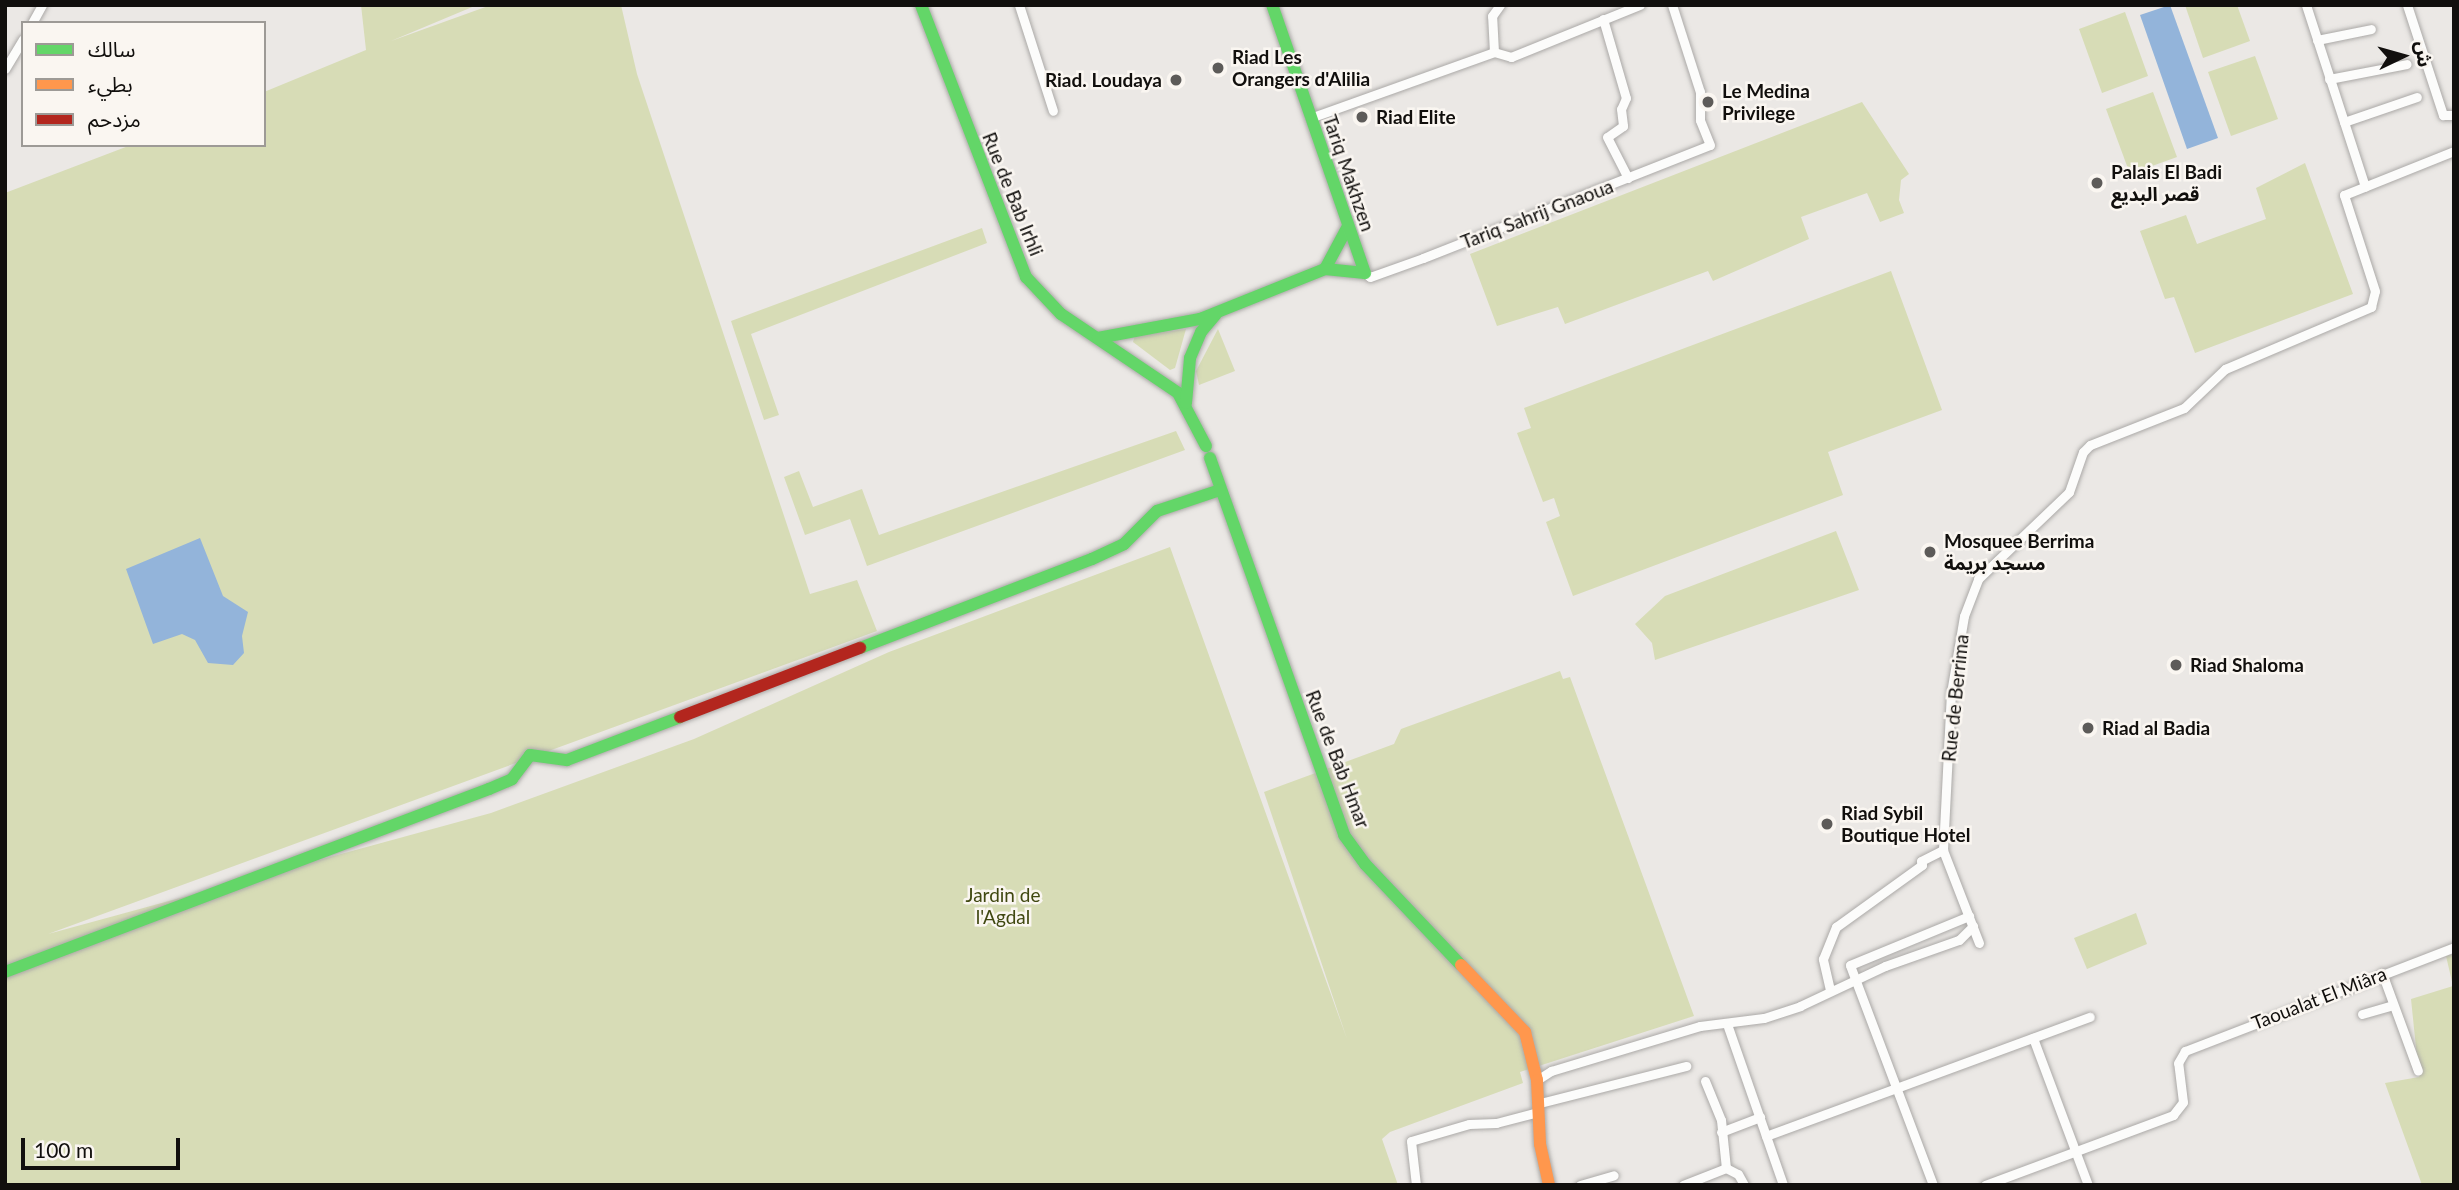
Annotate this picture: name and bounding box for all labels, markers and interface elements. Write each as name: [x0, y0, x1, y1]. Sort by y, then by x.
legend: [21, 21, 266, 147]
north arrow: [2368, 21, 2438, 91]
text: سالك: [88, 36, 135, 61]
text: ش: [2412, 40, 2437, 68]
place label: Riad Les Orangers d'Alilia: [1232, 46, 1370, 90]
marker: Riad Les Orangers d'Alilia: [1210, 60, 1226, 76]
place label: Riad. Loudaya: [1045, 69, 1162, 91]
text: بطيء: [88, 71, 133, 96]
marker: Riad. Loudaya: [1168, 72, 1184, 88]
place label: Le Medina Privilege: [1722, 80, 1810, 124]
marker: Le Medina Privilege: [1700, 94, 1716, 110]
text: مزدحم: [88, 106, 141, 131]
place label: Riad Elite: [1376, 106, 1456, 128]
marker: Riad Elite: [1354, 109, 1370, 125]
street label: Tariq Makhzen: [1318, 112, 1380, 234]
street label: Rue de Bab Irhli: [978, 129, 1048, 259]
place label: Palais El Badi قصر البديع: [2111, 161, 2222, 205]
street label: Tariq Sahrij Gnaoua: [1458, 174, 1616, 254]
marker: Palais El Badi قصر البديع: [2089, 175, 2105, 191]
place label: Mosquee Berrima مسجد بريمة: [1944, 530, 2094, 574]
marker: Mosquee Berrima مسجد بريمة: [1922, 544, 1938, 560]
street label: Rue de Berrima: [1937, 633, 1973, 763]
place label: Riad Shaloma: [2190, 654, 2304, 676]
marker: Riad Shaloma: [2168, 657, 2184, 673]
street label: Rue de Bab Hmar: [1301, 687, 1375, 831]
place label: Riad al Badia: [2102, 717, 2210, 739]
marker: Riad al Badia: [2080, 720, 2096, 736]
place label: Riad Sybil Boutique Hotel: [1841, 802, 1970, 846]
marker: Riad Sybil Boutique Hotel: [1819, 816, 1835, 832]
park label: Jardin de l'Agdal: [966, 884, 1040, 928]
street label: Taoualat El Miâra: [2248, 962, 2390, 1034]
scale bar: [24, 1124, 184, 1168]
text: 100 m: [34, 1137, 93, 1162]

